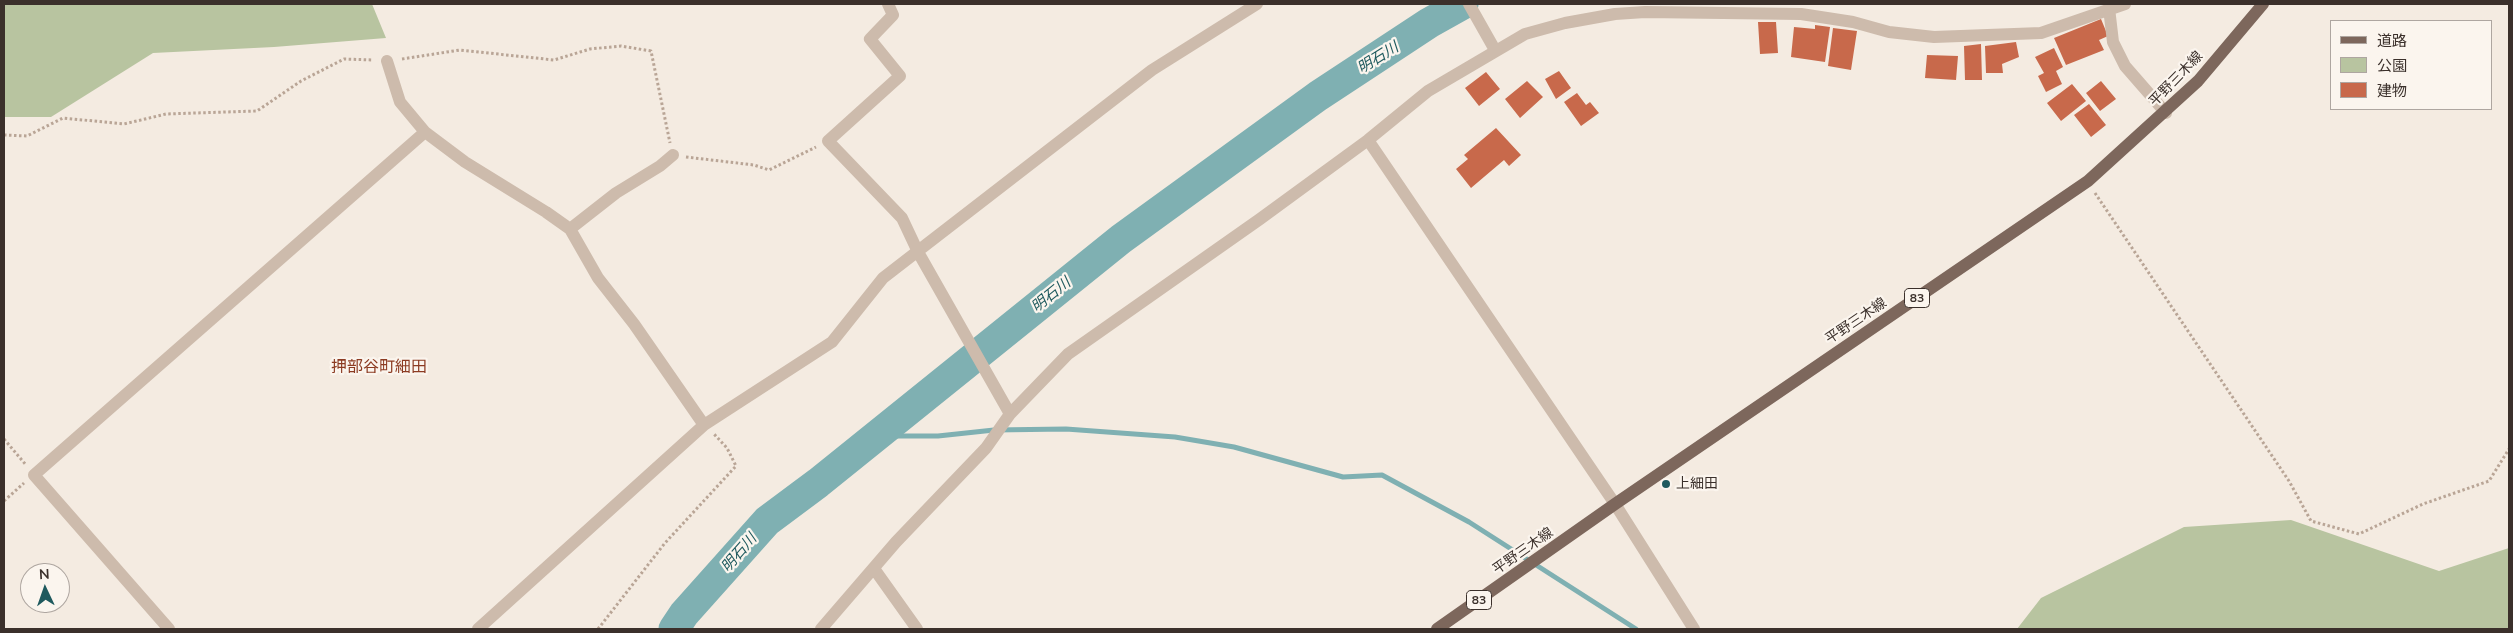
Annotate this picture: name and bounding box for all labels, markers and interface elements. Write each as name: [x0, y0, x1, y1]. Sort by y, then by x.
legend: [2330, 20, 2493, 110]
text: 道路: [2377, 31, 2407, 50]
water label: 明石川: [1354, 38, 1402, 78]
street label: 平野三木線: [2146, 48, 2206, 110]
text: 公園: [2377, 56, 2407, 75]
text: 建物: [2377, 81, 2407, 100]
water label: 明石川: [1028, 274, 1074, 316]
road number: 83: [1904, 288, 1930, 308]
street label: 平野三木線: [1822, 294, 1890, 348]
district label: 押部谷町細田: [331, 357, 427, 377]
place label: 上細田: [1676, 476, 1718, 492]
marker: 上細田: [1660, 478, 1672, 490]
street label: 平野三木線: [1490, 524, 1556, 578]
water label: 明石川: [717, 530, 761, 576]
north arrow: [20, 563, 70, 613]
text: N: [39, 565, 50, 583]
road number: 83: [1466, 590, 1492, 610]

